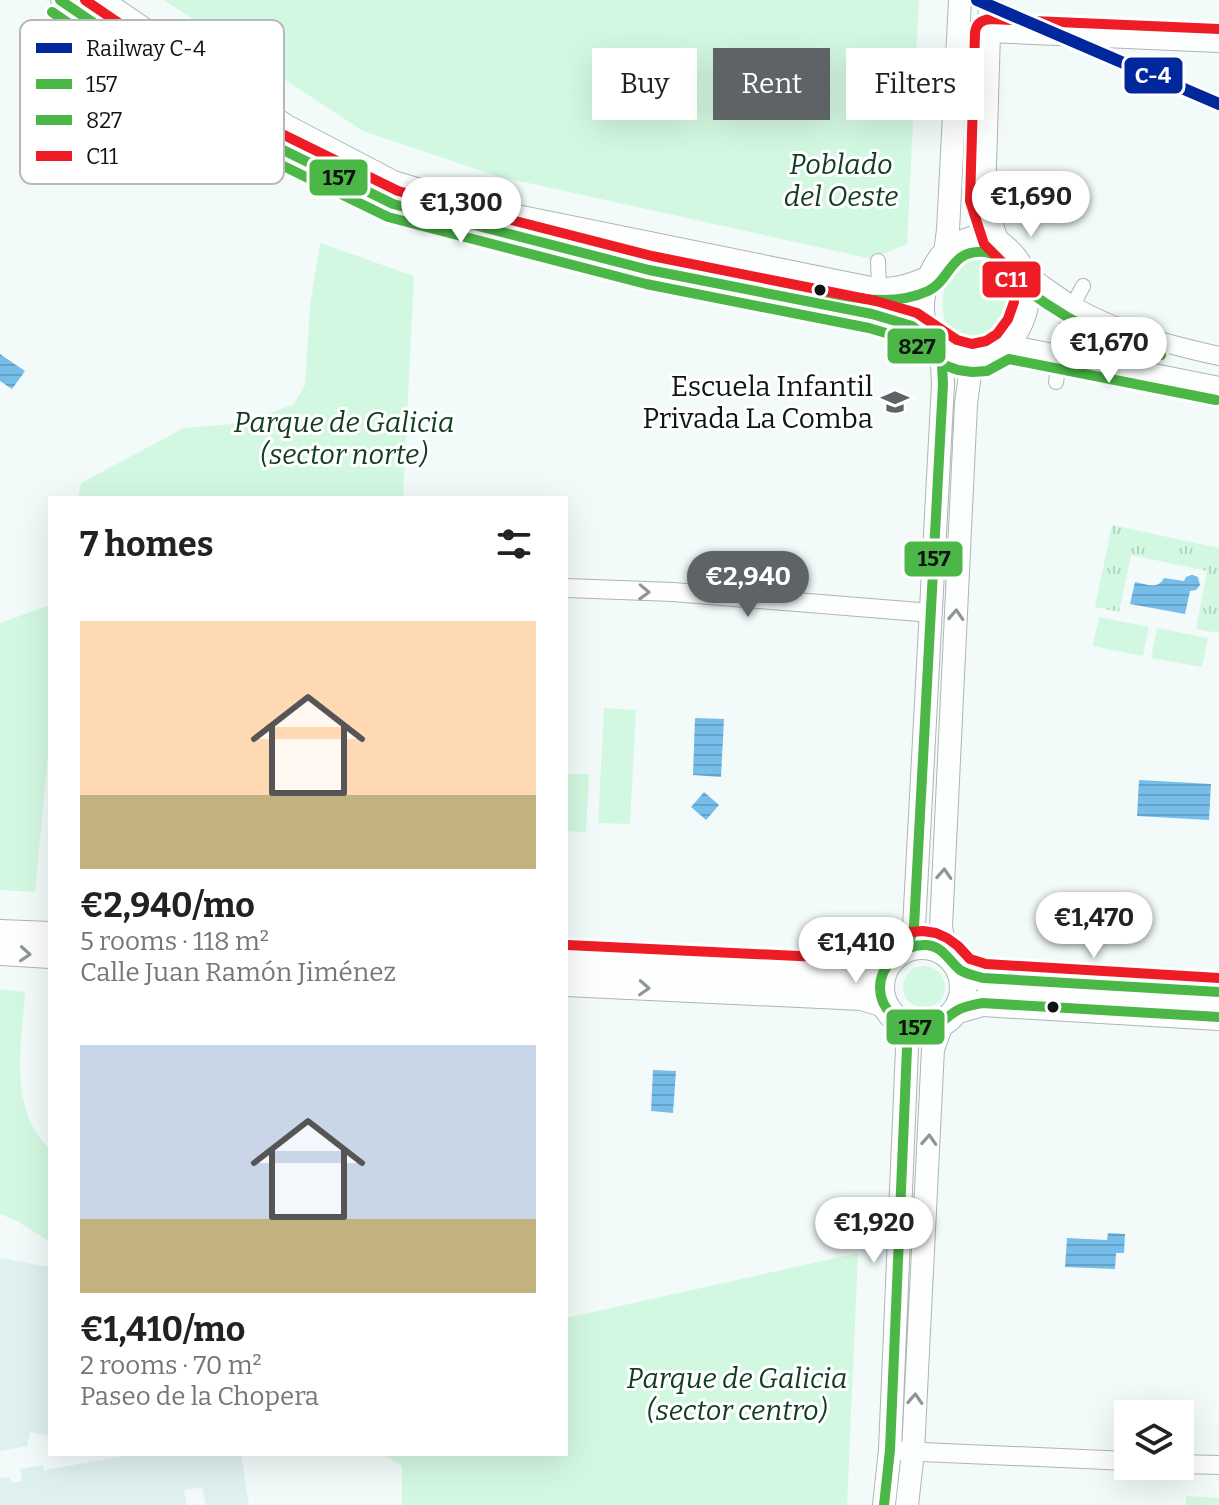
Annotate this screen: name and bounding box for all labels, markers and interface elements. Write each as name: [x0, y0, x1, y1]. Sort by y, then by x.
legend: [20, 20, 284, 184]
text: Railway C-4: [86, 35, 206, 62]
chip: Buy: [592, 48, 697, 120]
chip: Rent: [713, 48, 830, 120]
chip: Filters: [846, 48, 984, 120]
line badge: C-4: [1123, 56, 1184, 95]
text: C-4: [1135, 62, 1172, 89]
text: 157: [86, 71, 117, 98]
text: 827: [86, 107, 122, 134]
text: C11: [86, 143, 118, 170]
park label: Poblado del Oeste: [784, 148, 898, 213]
line badge: 157: [308, 158, 369, 197]
text: 157: [323, 164, 356, 191]
pin: €1,690: [966, 171, 1096, 239]
pin: €1,300: [396, 177, 526, 245]
text: €1,690: [990, 181, 1072, 212]
text: €1,300: [419, 187, 503, 218]
line badge: C11: [981, 260, 1042, 299]
text: C11: [995, 266, 1028, 293]
unlabelled marker: [812, 282, 828, 298]
pin: €1,670: [1044, 317, 1174, 385]
line badge: 827: [886, 327, 947, 365]
text: €1,670: [1069, 327, 1149, 358]
text: 827: [898, 333, 936, 360]
place label: Escuela Infantil Privada La Comba: [642, 370, 873, 435]
school or university icon: Escuela Infantil Privada La Comba: [880, 387, 910, 417]
park label: Parque de Galicia (sector norte): [234, 406, 454, 471]
icon: filters: [492, 522, 536, 566]
text: 7 homes: [80, 524, 213, 565]
line badge: 157: [903, 540, 964, 578]
text: 157: [918, 545, 951, 572]
pin: €2,940: [683, 551, 813, 619]
text: €2,940: [705, 561, 791, 592]
one-way arrow: [638, 583, 651, 600]
one-way arrow: [947, 608, 964, 621]
icon: home: [236, 673, 380, 817]
one-way arrow: [935, 867, 952, 880]
text: €2,940/mo: [80, 885, 255, 926]
pin: €1,470: [1029, 892, 1159, 960]
text: €1,470: [1054, 902, 1134, 933]
pin: €1,410: [791, 917, 921, 985]
text: 5 rooms · 118 m²: [80, 926, 269, 957]
text: €1,410: [817, 927, 895, 958]
one-way arrow: [19, 945, 32, 962]
text: Calle Juan Ramón Jiménez: [80, 957, 396, 988]
one-way arrow: [638, 979, 651, 996]
unlabelled marker: [1045, 999, 1061, 1015]
line badge: 157: [885, 1008, 946, 1046]
text: 157: [899, 1014, 932, 1041]
icon: home: [236, 1097, 380, 1241]
one-way arrow: [920, 1133, 937, 1146]
pin: €1,920: [809, 1197, 939, 1265]
text: €1,920: [833, 1207, 915, 1238]
text: €1,410/mo: [80, 1309, 245, 1350]
text: 2 rooms · 70 m²: [80, 1350, 262, 1381]
park label: Parque de Galicia (sector centro): [627, 1362, 847, 1427]
text: Paseo de la Chopera: [80, 1381, 319, 1412]
one-way arrow: [906, 1392, 923, 1405]
map controls: [1114, 1400, 1194, 1480]
button: layers: [1114, 1400, 1194, 1480]

